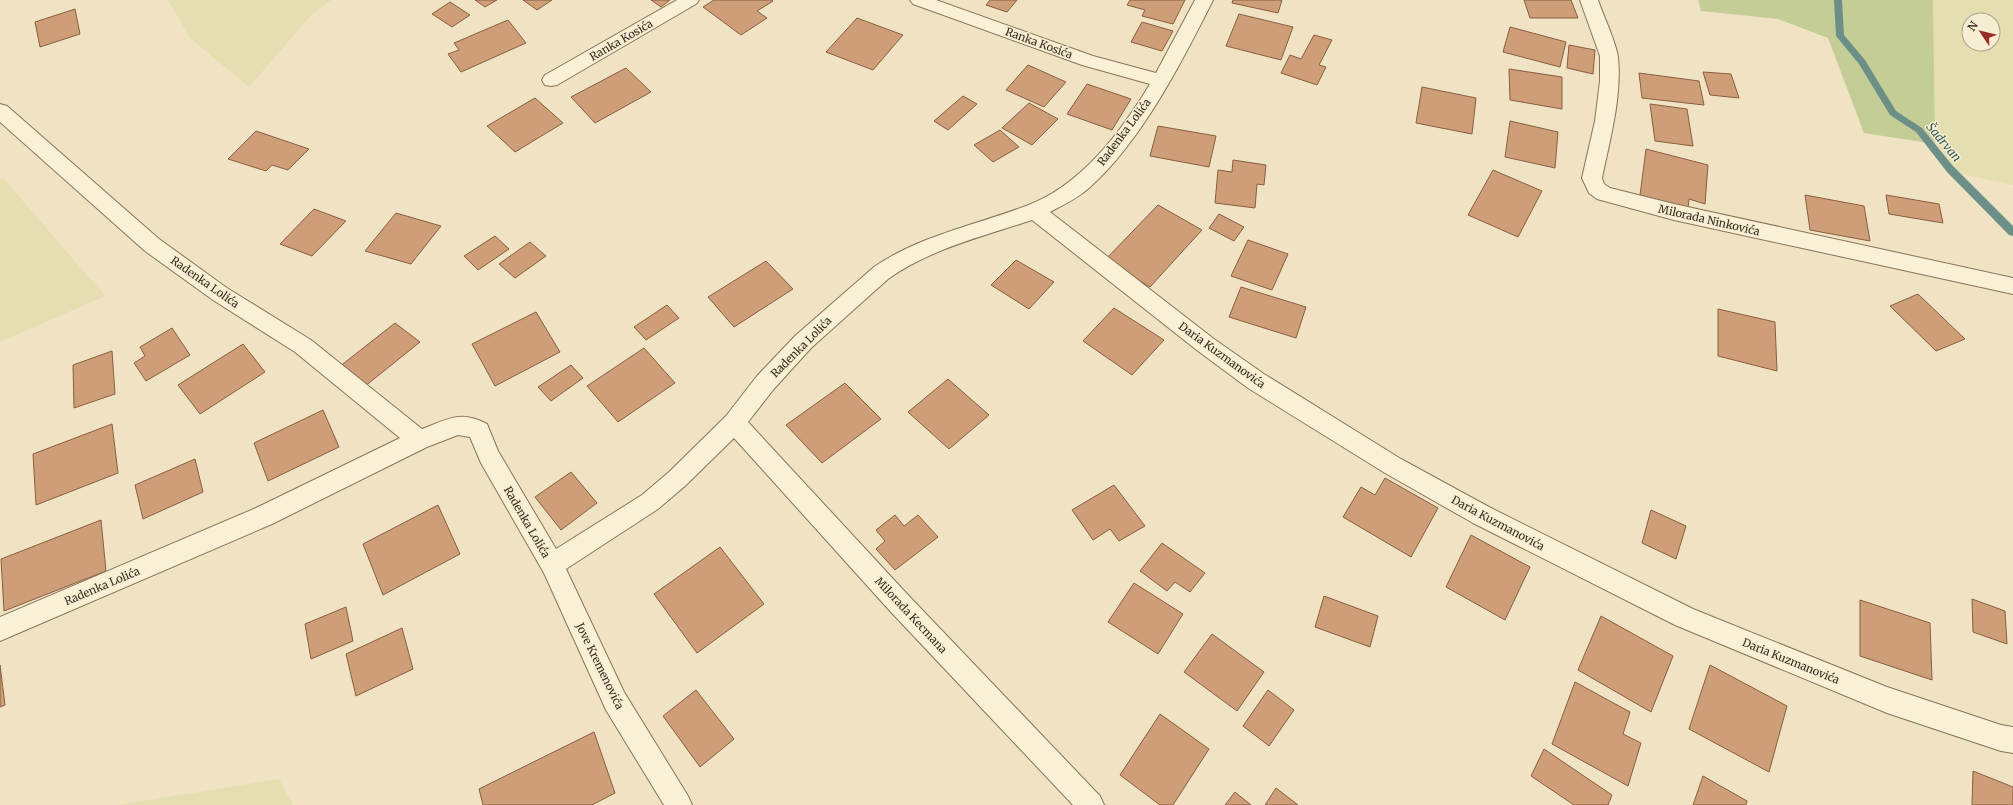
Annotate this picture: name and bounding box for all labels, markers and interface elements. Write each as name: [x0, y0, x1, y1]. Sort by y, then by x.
north arrow: [1961, 12, 2001, 52]
street label: Ranka Kosića: [587, 16, 655, 64]
text: N: [1965, 18, 1981, 34]
street label: Ranka Kosića: [1003, 24, 1075, 62]
street label: Radenka Lolića: [1094, 96, 1154, 168]
water label: Šadrvan: [1923, 119, 1965, 164]
street label: Milorada Ninkovića: [1657, 202, 1761, 239]
street label: Radenka Lolića: [168, 253, 242, 311]
street label: Radenka Lolića: [768, 314, 834, 380]
street label: Daria Kuzmanovića: [1176, 319, 1268, 391]
street label: Radenka Lolića: [501, 484, 553, 560]
street label: Daria Kuzmanovića: [1449, 493, 1547, 554]
street label: Radenka Lolića: [62, 564, 142, 608]
street label: Milorada Kecmana: [872, 574, 950, 656]
street label: Jove Kremenovića: [573, 620, 627, 712]
street label: Daria Kuzmanovića: [1740, 635, 1842, 687]

